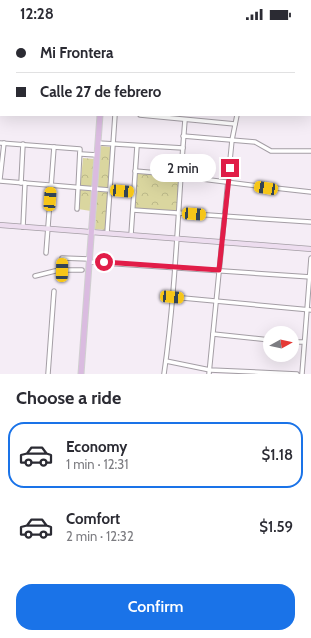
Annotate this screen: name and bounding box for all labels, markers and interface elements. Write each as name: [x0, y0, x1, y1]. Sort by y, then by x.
text: 12:28: [20, 5, 54, 23]
text: Mi Frontera: [40, 44, 113, 62]
text: Calle 27 de febrero: [40, 83, 161, 101]
callout: 2 min: [150, 154, 216, 182]
route end: [221, 159, 239, 177]
text: 2 min: [167, 160, 199, 176]
car: [253, 180, 279, 196]
car: [110, 184, 134, 198]
car: [43, 187, 57, 211]
car: [182, 207, 206, 221]
route start: [95, 253, 113, 271]
car: [56, 258, 68, 282]
car: [160, 290, 184, 304]
north arrow: [263, 326, 299, 362]
map controls: [263, 326, 299, 362]
text: Choose a ride: [16, 387, 121, 409]
icon: car: [18, 437, 54, 473]
text: Economy: [66, 438, 127, 456]
text: $1.18: [262, 446, 293, 464]
text: 1 min · 12:31: [66, 456, 129, 472]
icon: car: [18, 509, 54, 545]
text: Comfort: [66, 510, 120, 528]
text: $1.59: [259, 518, 293, 536]
text: 2 min · 12:32: [66, 528, 134, 544]
button: Confirm: [16, 584, 295, 630]

